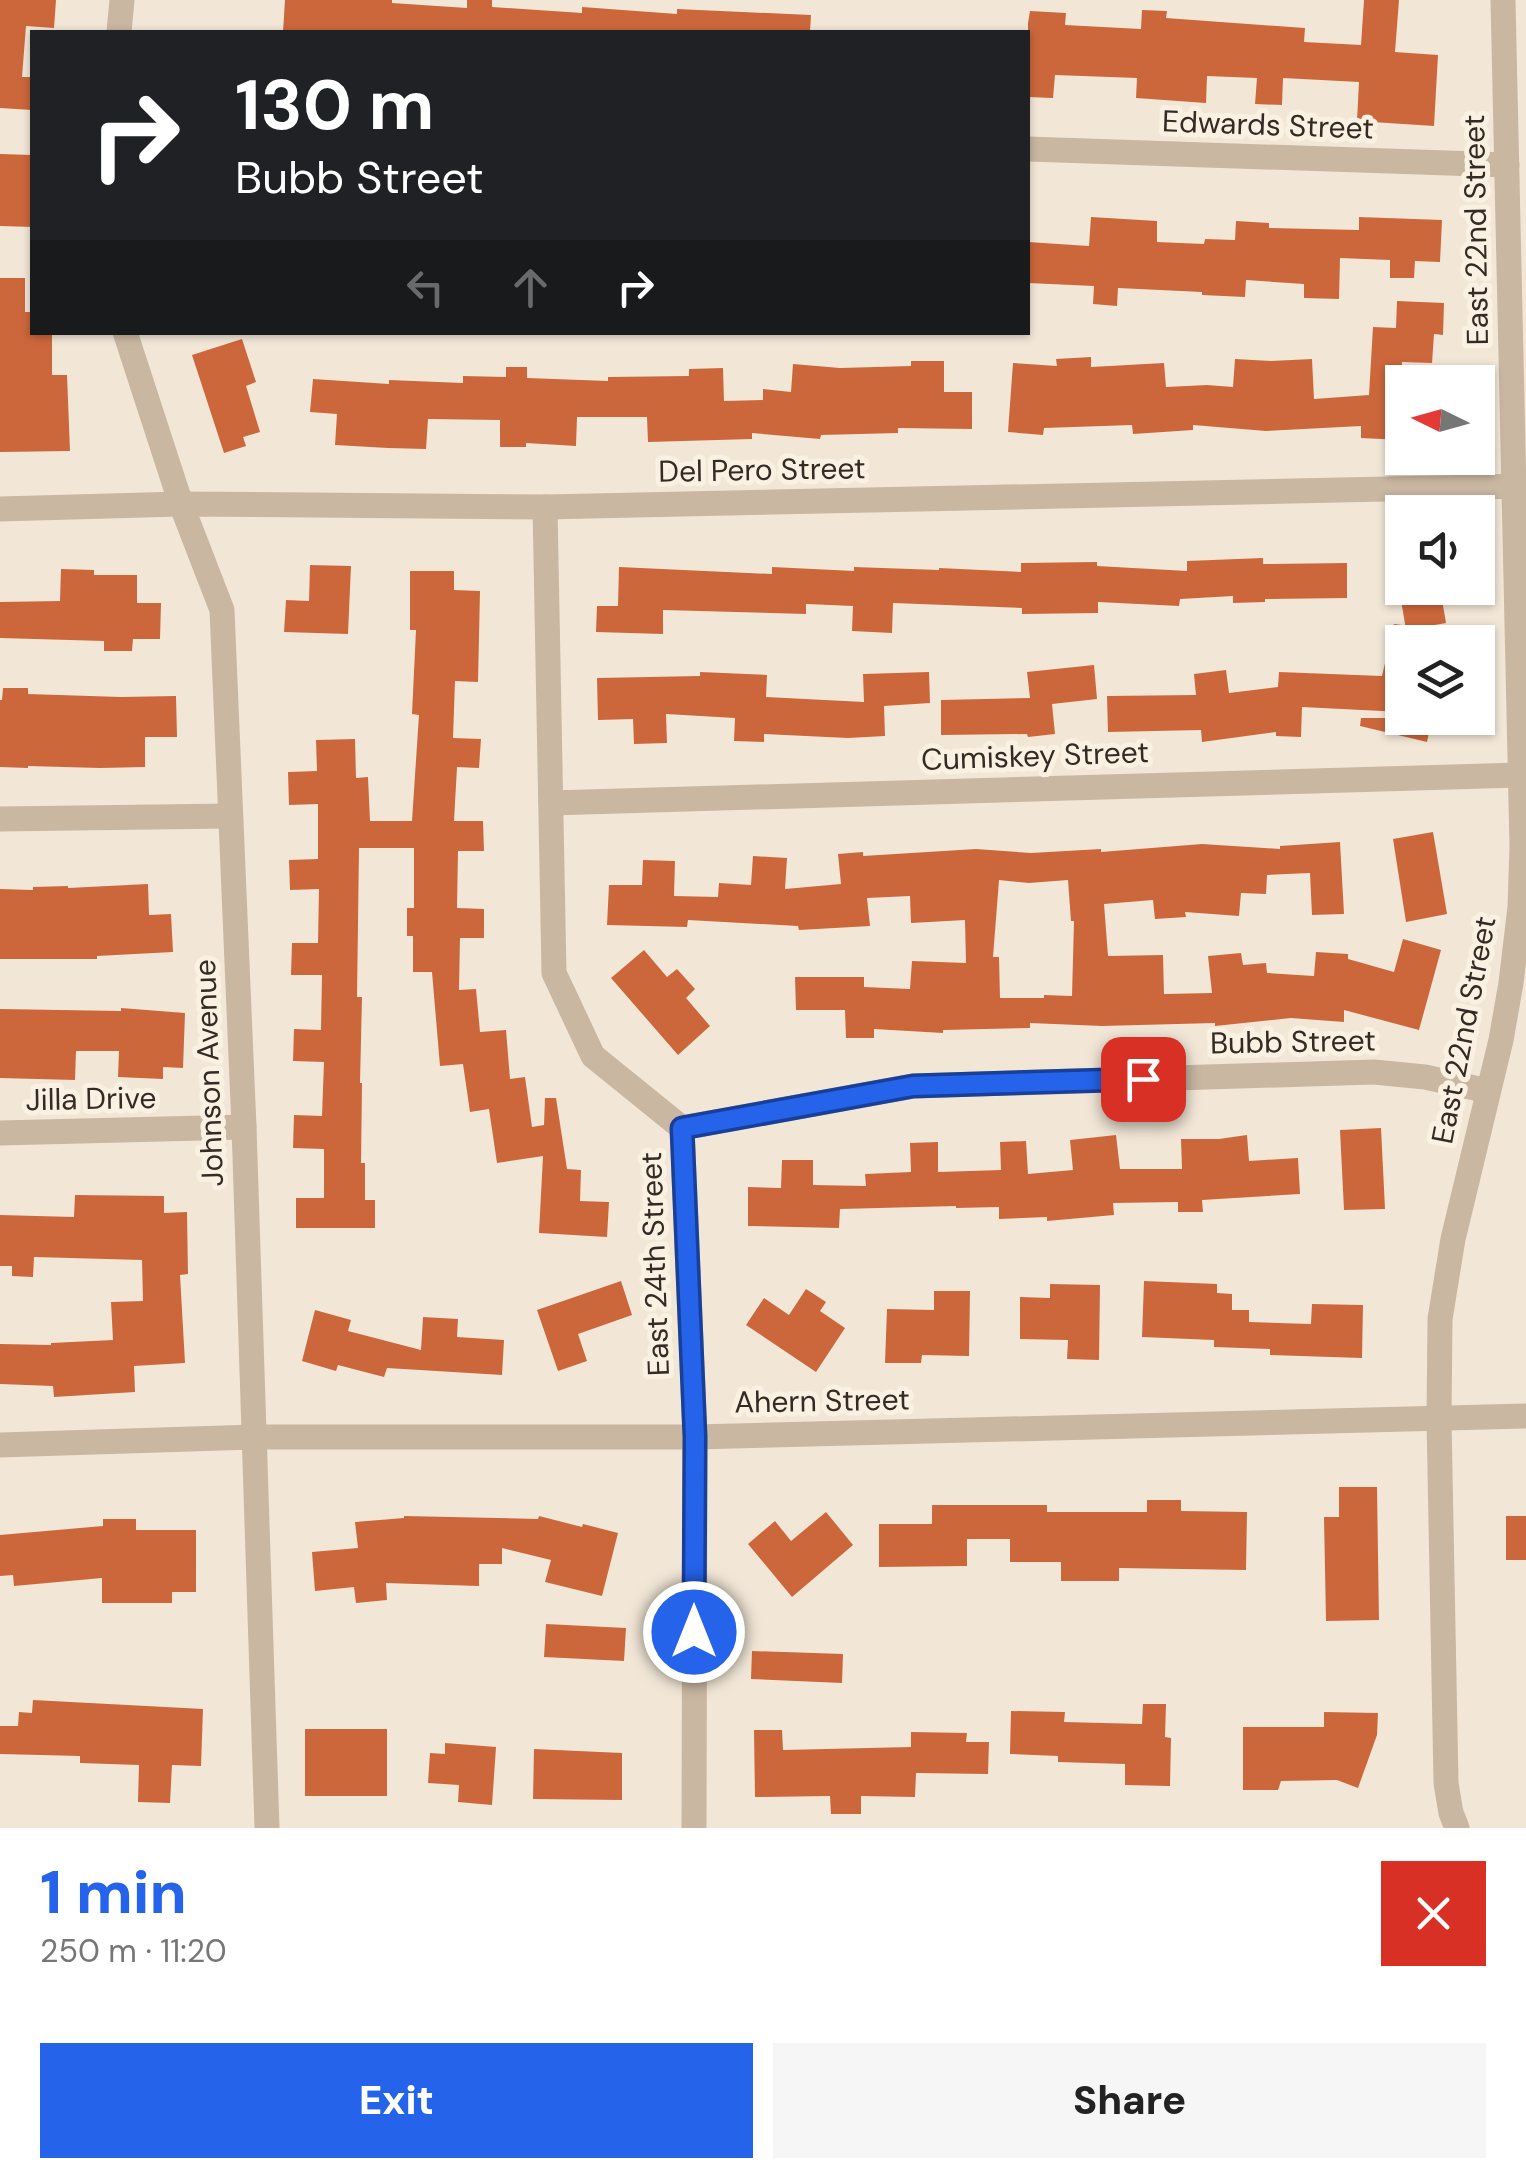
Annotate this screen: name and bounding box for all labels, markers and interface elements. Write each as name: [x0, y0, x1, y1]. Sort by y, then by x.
text: 130 m: [235, 60, 434, 151]
icon: right: [70, 70, 200, 200]
street label: Edwards Street: [1161, 101, 1375, 148]
street label: East 22nd Street: [1454, 114, 1497, 346]
text: Bubb Street: [235, 148, 484, 207]
icon: left: [398, 260, 453, 315]
icon: ahead: [503, 260, 558, 315]
icon: right: [608, 260, 663, 315]
north arrow: [1385, 365, 1495, 475]
map controls: [1385, 365, 1495, 735]
street label: Del Pero Street: [658, 448, 866, 491]
button: sound: [1385, 495, 1495, 605]
button: layers: [1385, 625, 1495, 735]
street label: Cumiskey Street: [920, 732, 1150, 779]
street label: East 22nd Street: [1422, 913, 1505, 1147]
street label: Johnson Avenue: [185, 959, 232, 1187]
street label: Bubb Street: [1210, 1021, 1376, 1062]
pin: [1101, 1037, 1186, 1122]
icon: arrive: [1116, 1052, 1171, 1107]
street label: Jilla Drive: [25, 1078, 157, 1119]
street label: East 24th Street: [631, 1151, 678, 1377]
street label: Ahern Street: [734, 1379, 910, 1422]
position arrow: [642, 1580, 746, 1684]
text: 1 min: [40, 1853, 187, 1932]
button: close: [1381, 1861, 1486, 1966]
text: 250 m · 11:20: [40, 1930, 227, 1972]
button: Exit: [40, 2043, 753, 2158]
button: Share: [773, 2043, 1486, 2158]

